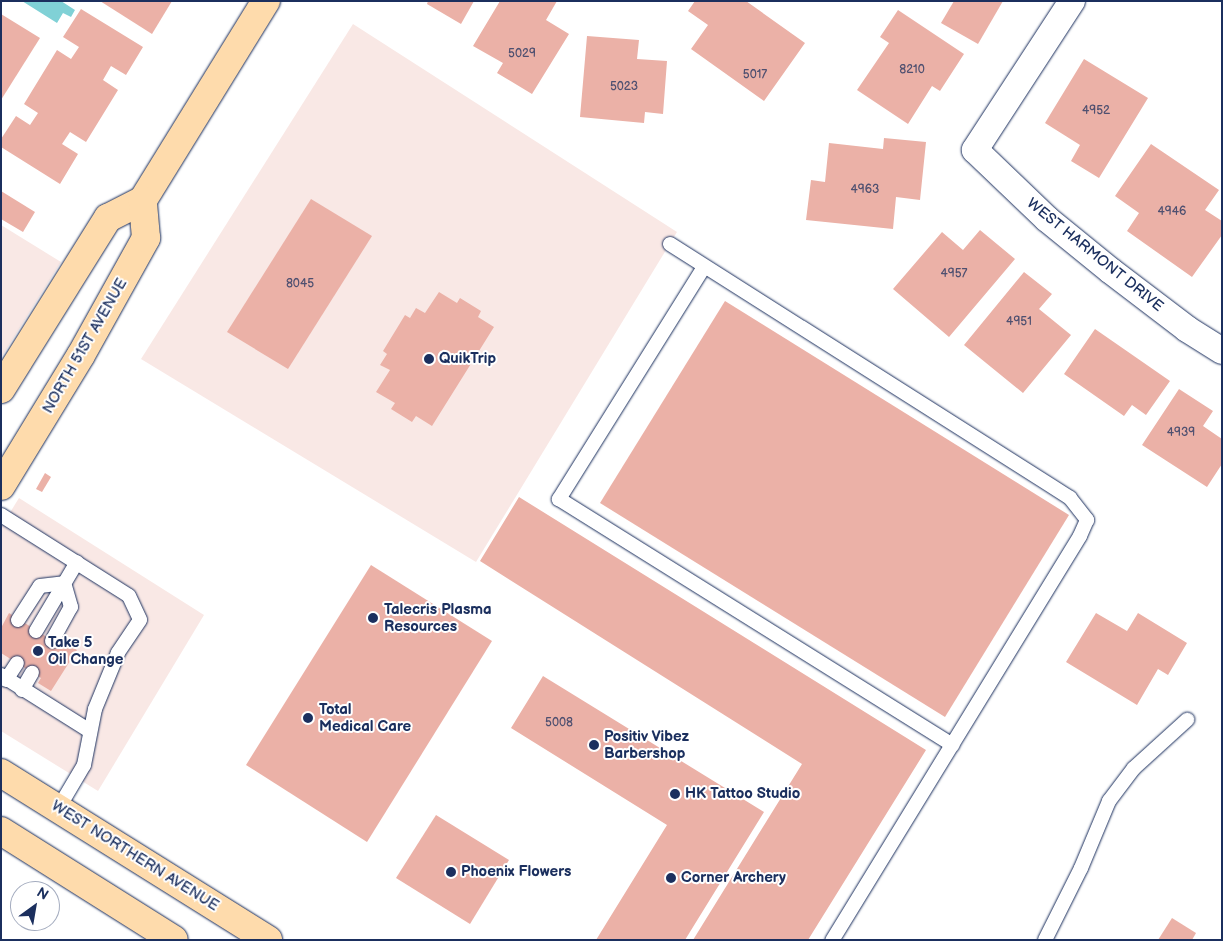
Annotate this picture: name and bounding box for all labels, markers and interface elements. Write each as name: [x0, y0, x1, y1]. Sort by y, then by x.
house number: 5029: [508, 47, 536, 61]
house number: 8210: [899, 63, 925, 77]
house number: 5017: [743, 68, 767, 82]
house number: 5023: [610, 80, 638, 94]
house number: 4952: [1082, 104, 1110, 118]
house number: 4963: [851, 183, 879, 197]
street label: WEST HARMONT DRIVE: [1023, 194, 1167, 316]
house number: 4946: [1158, 205, 1186, 219]
house number: 4957: [940, 267, 968, 281]
street label: NORTH 51ST AVENUE: [39, 275, 131, 417]
house number: 8045: [286, 277, 314, 291]
house number: 4951: [1006, 315, 1032, 329]
place label: QuikTrip: [439, 350, 496, 368]
marker: QuikTrip: [423, 353, 435, 365]
house number: 4939: [1167, 426, 1195, 440]
place label: Talecris Plasma Resources: [384, 600, 492, 635]
marker: Talecris Plasma Resources: [366, 611, 380, 625]
place label: Take 5 Oil Change: [48, 633, 123, 668]
marker: Take 5 Oil Change: [32, 645, 44, 657]
place label: Total Medical Care: [319, 700, 411, 735]
marker: Total Medical Care: [301, 711, 315, 725]
house number: 5008: [545, 716, 573, 730]
place label: Positiv Vibez Barbershop: [604, 727, 690, 762]
marker: Positiv Vibez Barbershop: [588, 739, 600, 751]
place label: HK Tattoo Studio: [685, 785, 800, 803]
marker: HK Tattoo Studio: [669, 788, 681, 800]
street label: WEST NORTHERN AVENUE: [48, 797, 222, 915]
place label: Phoenix Flowers: [461, 863, 571, 881]
marker: Phoenix Flowers: [445, 866, 457, 878]
place label: Corner Archery: [681, 869, 786, 887]
marker: Corner Archery: [665, 872, 677, 884]
north arrow: [10, 881, 60, 931]
text: N: [34, 884, 52, 904]

